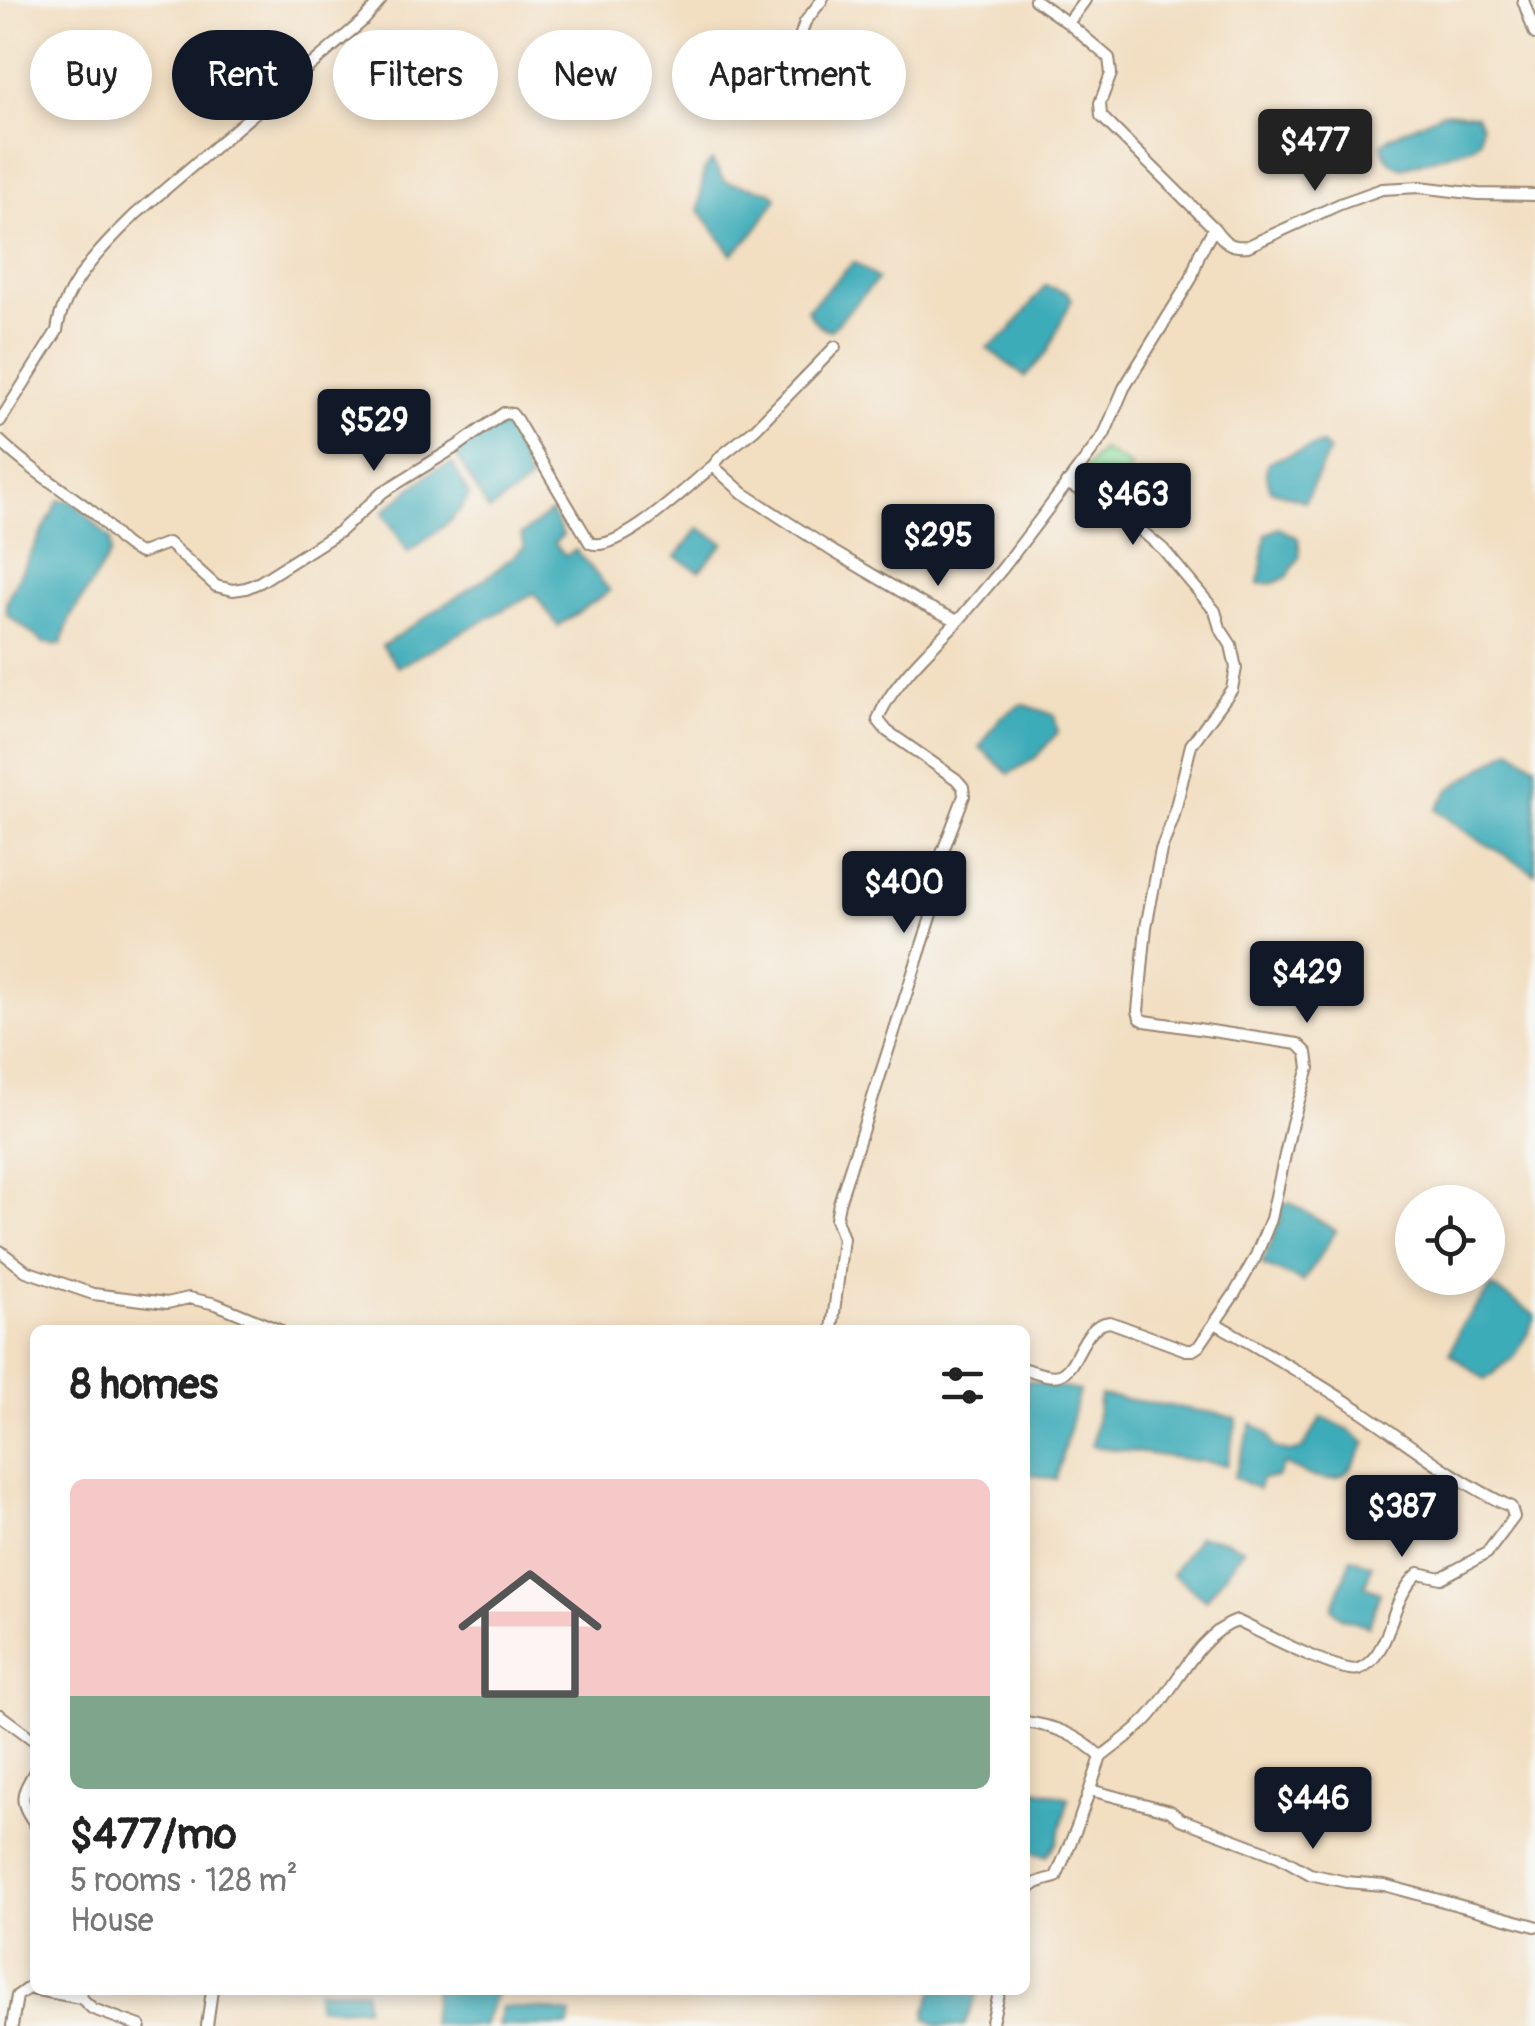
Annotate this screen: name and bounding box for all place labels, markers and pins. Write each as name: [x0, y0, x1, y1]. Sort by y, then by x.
pin: $477: [1256, 109, 1374, 194]
pin: $529: [315, 389, 433, 474]
pin: $463: [1074, 463, 1192, 548]
pin: $295: [879, 504, 997, 589]
pin: $400: [845, 851, 963, 936]
pin: $429: [1248, 941, 1366, 1026]
pin: $387: [1343, 1475, 1461, 1560]
pin: $446: [1254, 1767, 1372, 1852]

